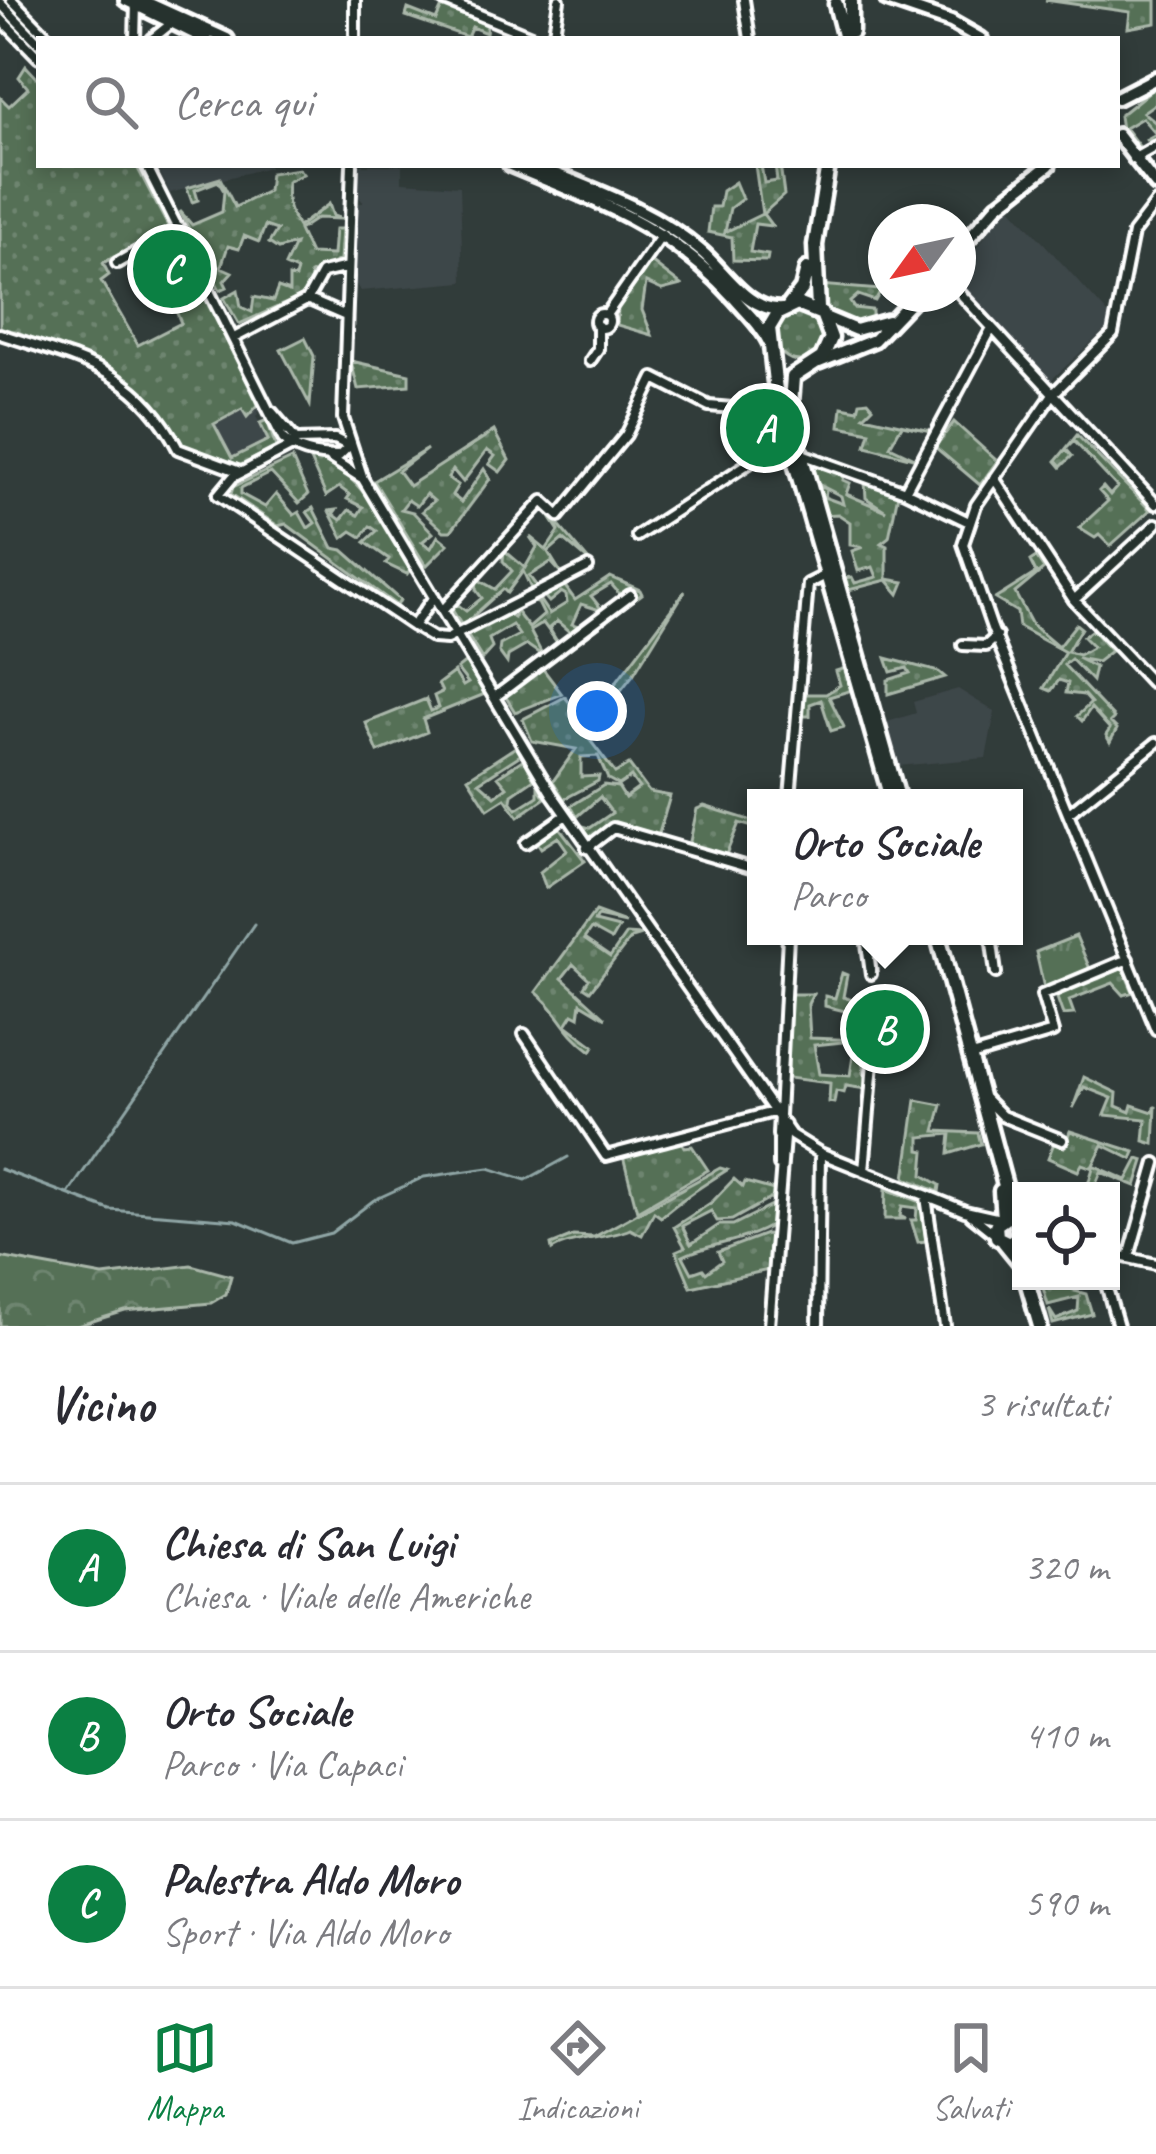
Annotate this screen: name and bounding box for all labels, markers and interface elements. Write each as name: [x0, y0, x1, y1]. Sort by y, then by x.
search box: [36, 36, 1120, 168]
icon: search: [78, 69, 144, 135]
text: Cerca qui: [174, 74, 313, 131]
north arrow: [868, 204, 976, 312]
pin: C: [133, 224, 211, 314]
pin: A: [726, 383, 804, 473]
your location: [567, 681, 627, 741]
popup: [747, 789, 1023, 945]
text: Orto Sociale: [791, 814, 979, 871]
text: Parco: [791, 871, 866, 920]
pin: B: [846, 984, 924, 1074]
map controls: [1012, 1182, 1120, 1290]
button: locate: [1012, 1182, 1120, 1290]
text: Vicino: [48, 1372, 153, 1436]
text: 3 risultati: [976, 1380, 1108, 1429]
text: Chiesa di San Luigi: [162, 1515, 454, 1572]
text: A: [77, 1543, 97, 1592]
text: 320 m: [1024, 1543, 1108, 1592]
text: Chiesa · Viale delle Americhe: [162, 1572, 530, 1621]
text: Orto Sociale: [162, 1683, 351, 1740]
text: B: [77, 1711, 97, 1760]
text: 410 m: [1024, 1711, 1108, 1760]
text: Parco · Via Capaci: [162, 1740, 402, 1789]
text: Palestra Aldo Moro: [162, 1851, 459, 1908]
text: C: [78, 1879, 96, 1928]
text: 590 m: [1024, 1879, 1108, 1928]
text: Sport · Via Aldo Moro: [162, 1908, 448, 1957]
tab: Mappa: [147, 2015, 223, 2129]
tab: Indicazioni: [517, 2015, 639, 2129]
tab: Salvati: [932, 2015, 1009, 2129]

